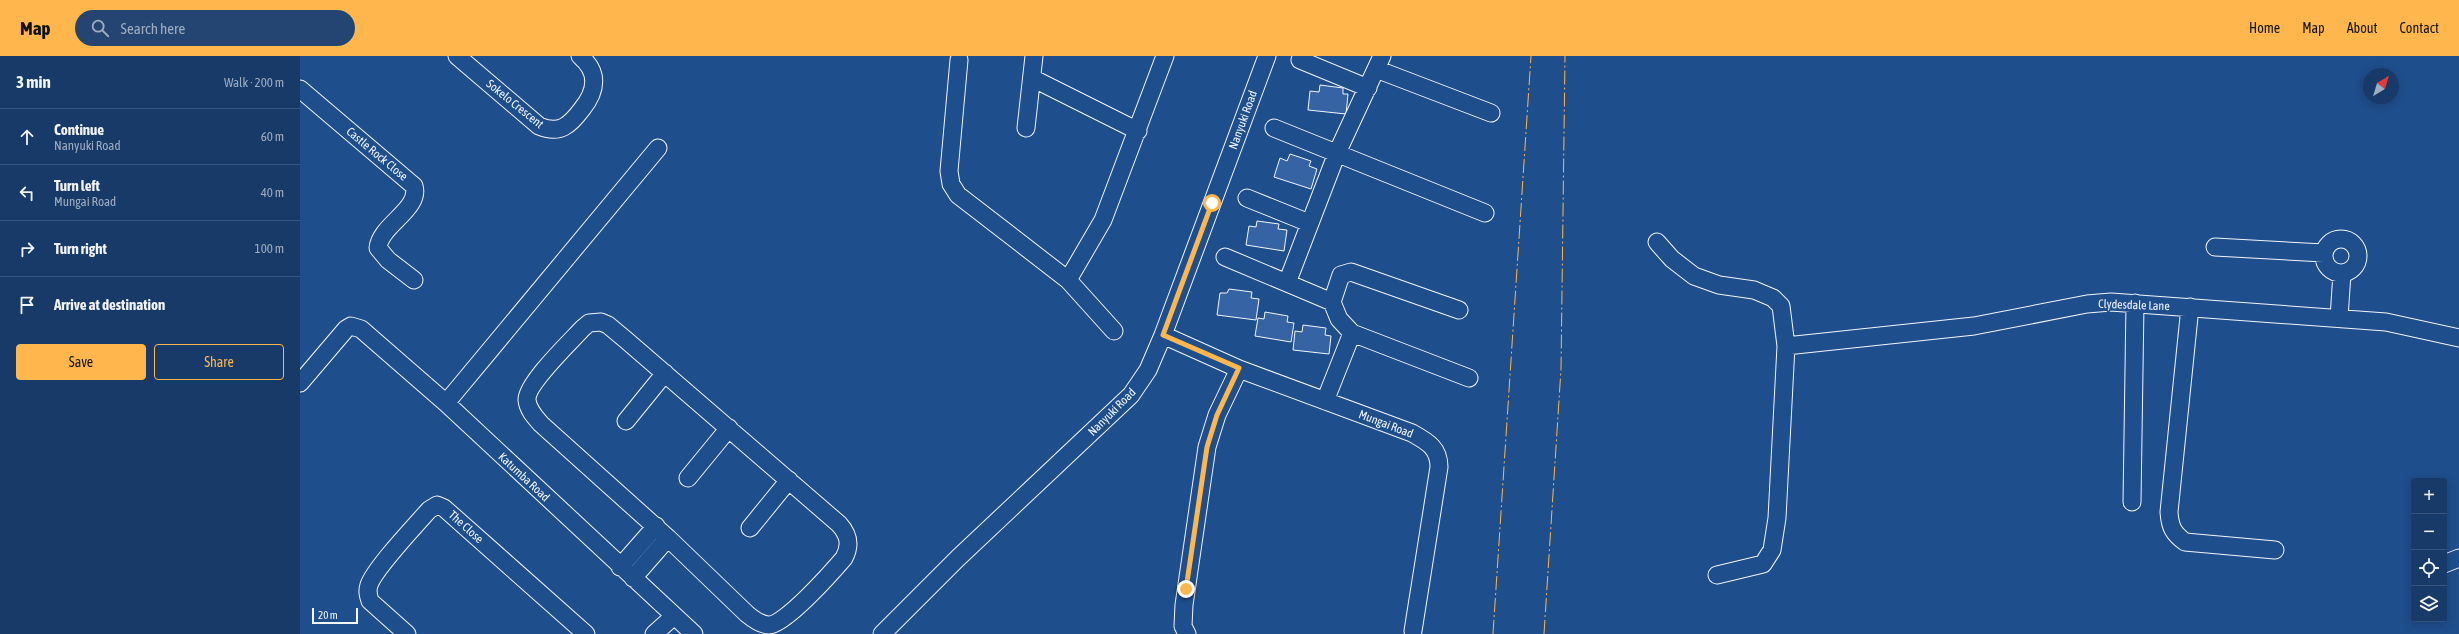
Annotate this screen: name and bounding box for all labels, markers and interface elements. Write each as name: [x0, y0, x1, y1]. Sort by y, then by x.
search box: [75, 10, 355, 46]
text: Map: [20, 17, 51, 39]
icon: search: [89, 17, 111, 39]
text: Search here: [121, 20, 185, 37]
text: Home: [2249, 20, 2280, 36]
text: Map: [2302, 20, 2325, 36]
text: About: [2347, 20, 2378, 36]
text: Contact: [2400, 20, 2439, 36]
north arrow: [2363, 68, 2399, 104]
text: 3 min: [16, 72, 51, 92]
text: Walk · 200 m: [224, 75, 284, 90]
street label: Sokelo Crescent: [484, 77, 547, 132]
street label: Nanyuki Road: [1226, 89, 1260, 151]
text: Continue: [54, 121, 104, 138]
street label: Castle Rock Close: [344, 124, 410, 184]
icon: ahead: [16, 126, 38, 148]
text: 60 m: [261, 129, 284, 144]
text: Nanyuki Road: [54, 138, 121, 153]
text: Turn left: [54, 177, 100, 194]
icon: left: [16, 182, 38, 204]
text: 40 m: [261, 185, 284, 200]
text: Mungai Road: [54, 194, 116, 209]
route start: [1203, 194, 1221, 212]
icon: right: [16, 238, 38, 260]
text: Turn right: [54, 240, 107, 257]
text: 100 m: [255, 241, 284, 256]
icon: arrive: [16, 294, 38, 316]
text: Arrive at destination: [54, 296, 165, 313]
street label: Clydesdale Lane: [2098, 297, 2170, 313]
button: Save: [16, 344, 146, 380]
button: Share: [154, 344, 284, 380]
street label: Nanyuki Road: [1085, 385, 1139, 439]
street label: Mungai Road: [1357, 407, 1415, 441]
street label: Katumba Road: [495, 450, 553, 504]
map controls: [2411, 478, 2447, 622]
button: +: [2411, 478, 2447, 514]
street label: The Close: [446, 508, 486, 546]
button: −: [2411, 514, 2447, 550]
button: locate: [2411, 550, 2447, 586]
route end: [1177, 580, 1195, 598]
button: layers: [2411, 586, 2447, 622]
scale bar: [312, 606, 358, 625]
text: 20 m: [318, 609, 338, 621]

